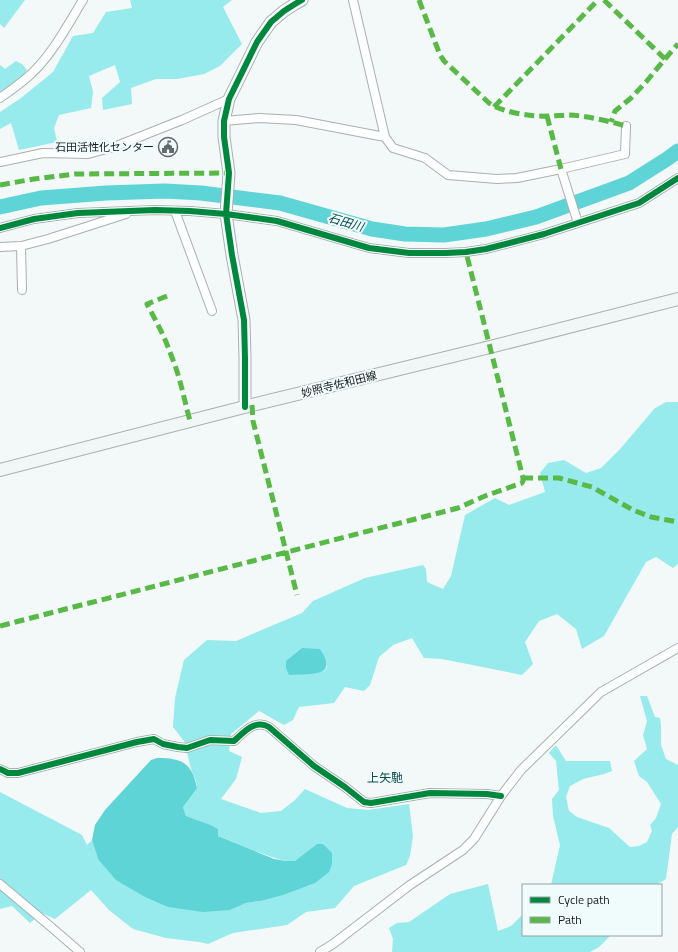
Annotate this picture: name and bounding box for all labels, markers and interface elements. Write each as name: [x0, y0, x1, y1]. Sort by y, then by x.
public building icon: 石田活性化センター: [157, 136, 179, 158]
place label: 石田活性化センター: [55, 139, 154, 155]
water label: 石田川: [326, 208, 368, 237]
street label: 妙照寺佐和田線: [300, 367, 378, 401]
district label: 上矢馳: [367, 768, 403, 787]
legend: [522, 884, 662, 936]
text: Cycle path: [558, 890, 610, 909]
text: Path: [558, 910, 582, 929]

